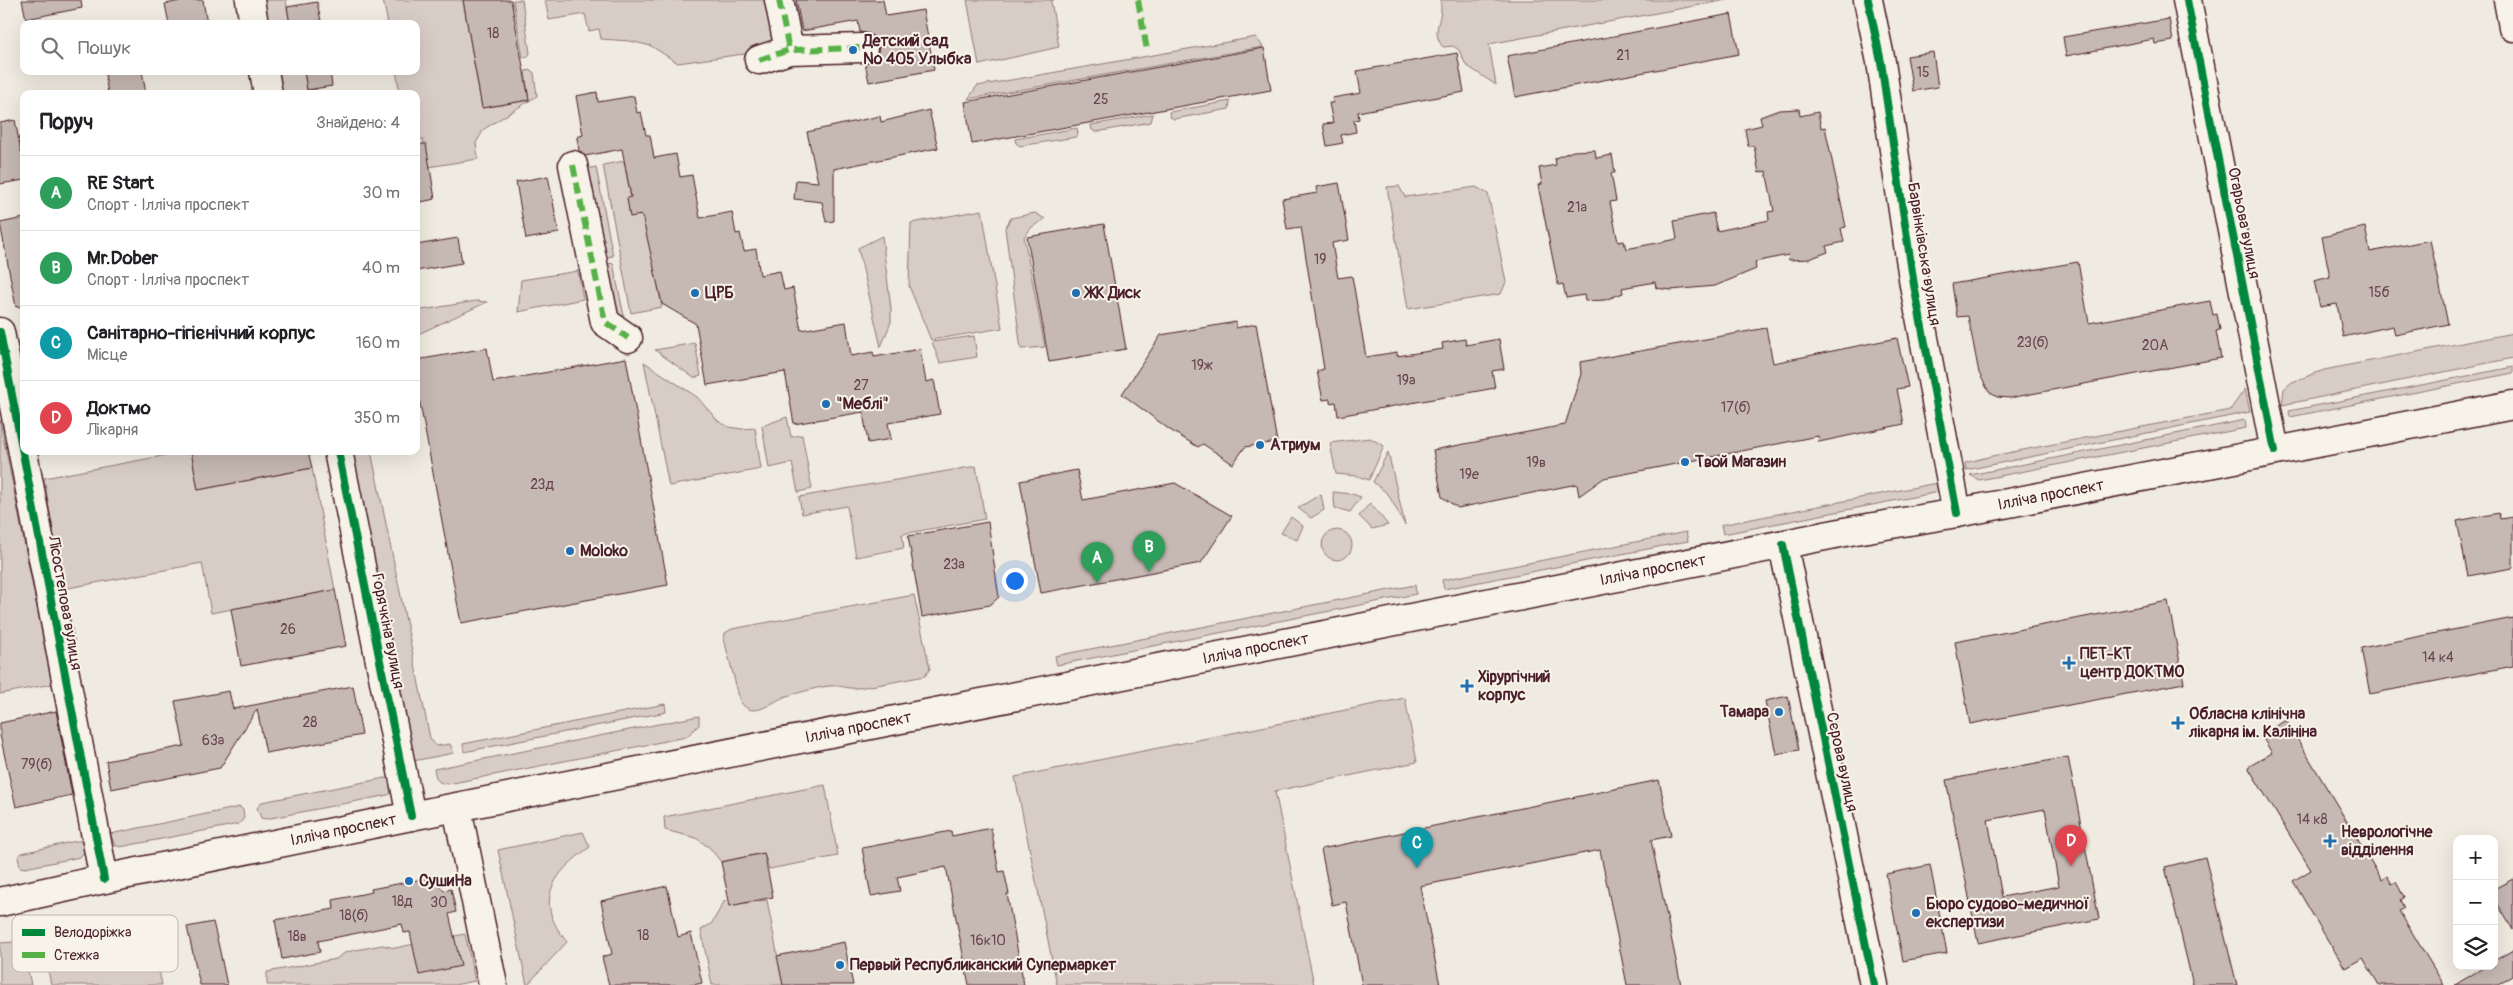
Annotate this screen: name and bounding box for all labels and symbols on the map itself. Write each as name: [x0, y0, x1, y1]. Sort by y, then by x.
house number: 18: [487, 25, 499, 42]
place label: Детский сад № 405 Улыбка: [862, 31, 972, 69]
marker: Детский сад № 405 Улыбка: [847, 44, 859, 56]
house number: 21: [1616, 47, 1630, 64]
house number: 15: [1916, 64, 1930, 81]
house number: 25: [1093, 91, 1109, 108]
street label: Огарьова вулиця: [2223, 166, 2265, 280]
street label: Барвінківська вулиця: [1903, 181, 1945, 327]
house number: 21а: [1567, 199, 1587, 216]
house number: 19: [1314, 251, 1326, 268]
place label: ЦРБ: [705, 283, 734, 303]
place label: ЖК Диск: [1083, 283, 1141, 303]
house number: 15б: [2368, 284, 2390, 301]
marker: ЦРБ: [689, 287, 701, 299]
marker: ЖК Диск: [1070, 287, 1082, 299]
house number: 23(б): [2017, 334, 2049, 351]
house number: 20А: [2142, 337, 2168, 354]
house number: 19ж: [1191, 357, 1213, 374]
house number: 19а: [1396, 372, 1416, 389]
house number: 27: [853, 377, 869, 394]
place label: "Меблі": [836, 394, 889, 414]
marker: "Меблі": [820, 398, 832, 410]
house number: 17(б): [1721, 399, 1751, 416]
place label: Атриум: [1270, 435, 1320, 455]
marker: Атриум: [1254, 439, 1266, 451]
place label: Твой Магазин: [1694, 452, 1786, 472]
house number: 19в: [1526, 454, 1546, 471]
marker: Твой Магазин: [1679, 456, 1691, 468]
house number: 19е: [1459, 466, 1479, 483]
street label: Ілліча проспект: [1996, 475, 2106, 515]
house number: 23д: [530, 476, 554, 493]
pin: B: [1133, 531, 1165, 572]
street label: Лісостепова вулиця: [43, 533, 87, 672]
place label: Moloko: [580, 541, 628, 561]
pin: A: [1081, 542, 1113, 583]
marker: Moloko: [564, 545, 576, 557]
street label: Ілліча проспект: [1598, 550, 1708, 590]
house number: 23а: [943, 556, 965, 573]
your location: [1002, 568, 1028, 594]
street label: Горячкіна вулиця: [367, 572, 409, 690]
house number: 26: [280, 621, 296, 638]
street label: Ілліча проспект: [1201, 628, 1311, 669]
place label: ПЕТ-КТ центр ДОКТМО: [2080, 644, 2184, 682]
house number: 14 к4: [2422, 649, 2454, 666]
marker: ПЕТ-КТ центр ДОКТМО: [2062, 656, 2076, 670]
place label: Хірургічний корпус: [1478, 667, 1551, 705]
marker: Хірургічний корпус: [1460, 679, 1474, 693]
place label: Тамара: [1719, 702, 1770, 722]
place label: Обласна клінічна лікарня ім. Калініна: [2188, 704, 2318, 742]
marker: Тамара: [1773, 706, 1785, 718]
street label: Ілліча проспект: [803, 707, 913, 748]
street label: Сєрова вулиця: [1822, 710, 1862, 814]
house number: 28: [303, 714, 317, 731]
marker: Обласна клінічна лікарня ім. Калініна: [2171, 716, 2185, 730]
house number: 63а: [202, 732, 224, 749]
house number: 79(б): [21, 756, 53, 773]
street label: Ілліча проспект: [289, 809, 398, 851]
house number: 14 к8: [2297, 811, 2327, 828]
place label: Неврологічне відділення: [2341, 822, 2433, 860]
pin: D: [2055, 825, 2087, 866]
pin: C: [1401, 827, 1433, 868]
marker: Неврологічне відділення: [2323, 834, 2337, 848]
place label: СушиНа: [419, 871, 472, 891]
marker: СушиНа: [403, 875, 415, 887]
house number: 18д: [392, 893, 413, 910]
house number: 30: [430, 894, 448, 911]
place label: Бюро судово-медичної експертизи: [1925, 894, 2089, 932]
house number: 18(б): [339, 907, 369, 924]
marker: Бюро судово-медичної експертизи: [1910, 907, 1922, 919]
legend: [12, 915, 178, 972]
text: Велодоріжка: [54, 924, 131, 941]
house number: 18: [637, 927, 649, 944]
house number: 18в: [287, 928, 307, 945]
house number: 16к10: [970, 932, 1006, 949]
text: Стежка: [54, 947, 99, 964]
place label: Первый Республиканский Супермаркет: [850, 955, 1117, 975]
marker: Первый Республиканский Супермаркет: [834, 959, 846, 971]

